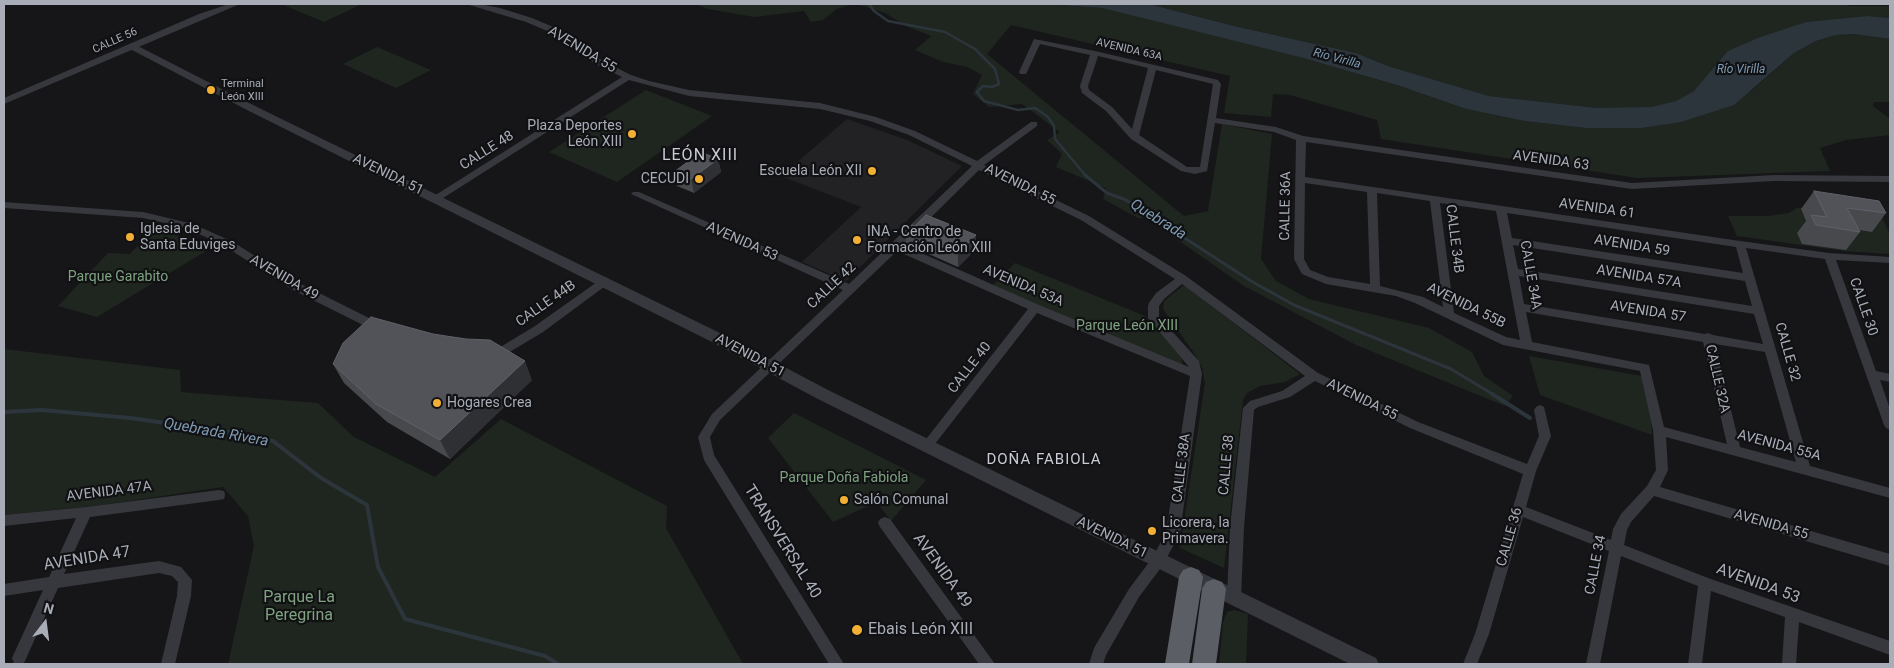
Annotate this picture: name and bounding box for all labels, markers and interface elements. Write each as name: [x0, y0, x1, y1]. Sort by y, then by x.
street label: AVENIDA 55: [545, 23, 619, 77]
street label: CALLE 56: [91, 25, 139, 57]
street label: AVENIDA 63A: [1095, 36, 1163, 64]
water label: Río Virilla: [1312, 46, 1362, 72]
water label: Río Virilla: [1717, 63, 1765, 77]
place label: Terminal León XIII: [221, 77, 264, 103]
marker: Terminal León XIII: [205, 84, 217, 96]
place label: Plaza Deportes León XIII: [527, 118, 622, 150]
street label: CALLE 48: [457, 128, 517, 174]
marker: Plaza Deportes León XIII: [626, 128, 638, 140]
district label: LEÓN XIII: [661, 146, 739, 166]
street label: AVENIDA 63: [1512, 147, 1590, 175]
street label: AVENIDA 51: [350, 151, 426, 199]
street label: AVENIDA 55: [982, 161, 1058, 209]
place label: Escuela León XII: [759, 163, 862, 179]
marker: Escuela León XII: [866, 165, 878, 177]
place label: CECUDI: [641, 171, 689, 187]
street label: CALLE 36A: [1277, 171, 1295, 241]
marker: CECUDI: [693, 173, 705, 185]
street label: AVENIDA 61: [1558, 195, 1636, 223]
water label: Quebrada: [1127, 196, 1189, 244]
street label: CALLE 34B: [1441, 204, 1467, 274]
street label: AVENIDA 53: [704, 219, 780, 265]
place label: Iglesia de Santa Eduviges: [140, 221, 235, 253]
place label: INA - Centro de Formación León XIII: [867, 224, 991, 256]
marker: Iglesia de Santa Eduviges: [124, 231, 136, 243]
street label: AVENIDA 59: [1593, 232, 1671, 260]
marker: INA - Centro de Formación León XIII: [851, 234, 863, 246]
street label: CALLE 34A: [1516, 239, 1544, 311]
street label: AVENIDA 49: [247, 252, 321, 304]
street label: CALLE 42: [804, 259, 860, 313]
street label: AVENIDA 53A: [980, 262, 1066, 310]
street label: AVENIDA 57A: [1595, 262, 1683, 292]
park label: Parque Garabito: [68, 269, 168, 285]
street label: CALLE 30: [1845, 276, 1881, 338]
street label: CALLE 44B: [513, 277, 579, 331]
street label: AVENIDA 55B: [1424, 280, 1508, 332]
street label: AVENIDA 57: [1609, 298, 1687, 326]
park label: Parque León XIII: [1076, 318, 1178, 334]
street label: CALLE 32: [1771, 321, 1803, 383]
street label: AVENIDA 51: [712, 331, 788, 381]
street label: CALLE 40: [945, 339, 995, 397]
street label: CALLE 32A: [1701, 343, 1733, 415]
street label: AVENIDA 55: [1324, 376, 1400, 424]
place label: Hogares Crea: [447, 395, 532, 411]
marker: Hogares Crea: [431, 397, 443, 409]
water label: Quebrada Rivera: [162, 415, 270, 451]
street label: AVENIDA 55A: [1735, 427, 1823, 465]
street label: CALLE 38A: [1169, 432, 1195, 504]
street label: CALLE 38: [1216, 434, 1238, 496]
district label: DOÑA FABIOLA: [985, 451, 1103, 469]
park label: Parque Doña Fabiola: [780, 470, 908, 486]
street label: AVENIDA 47A: [65, 478, 153, 506]
street label: TRANSVERSAL 40: [739, 482, 825, 602]
place label: Salón Comunal: [854, 492, 948, 508]
marker: Salón Comunal: [838, 494, 850, 506]
street label: CALLE 36: [1494, 506, 1526, 568]
street label: AVENIDA 55: [1732, 506, 1810, 544]
street label: AVENIDA 51: [1074, 514, 1150, 562]
place label: Licorera, la Primavera.: [1162, 515, 1230, 548]
marker: Licorera, la Primavera.: [1146, 525, 1158, 537]
street label: AVENIDA 49: [909, 530, 975, 612]
street label: CALLE 34: [1582, 534, 1610, 596]
street label: AVENIDA 47: [42, 543, 132, 575]
street label: AVENIDA 53: [1714, 560, 1802, 608]
park label: Parque La Peregrina: [263, 588, 335, 626]
north arrow: [20, 598, 70, 648]
text: N: [42, 600, 56, 618]
place label: Ebais León XIII: [868, 620, 973, 640]
marker: Ebais León XIII: [850, 623, 864, 637]

